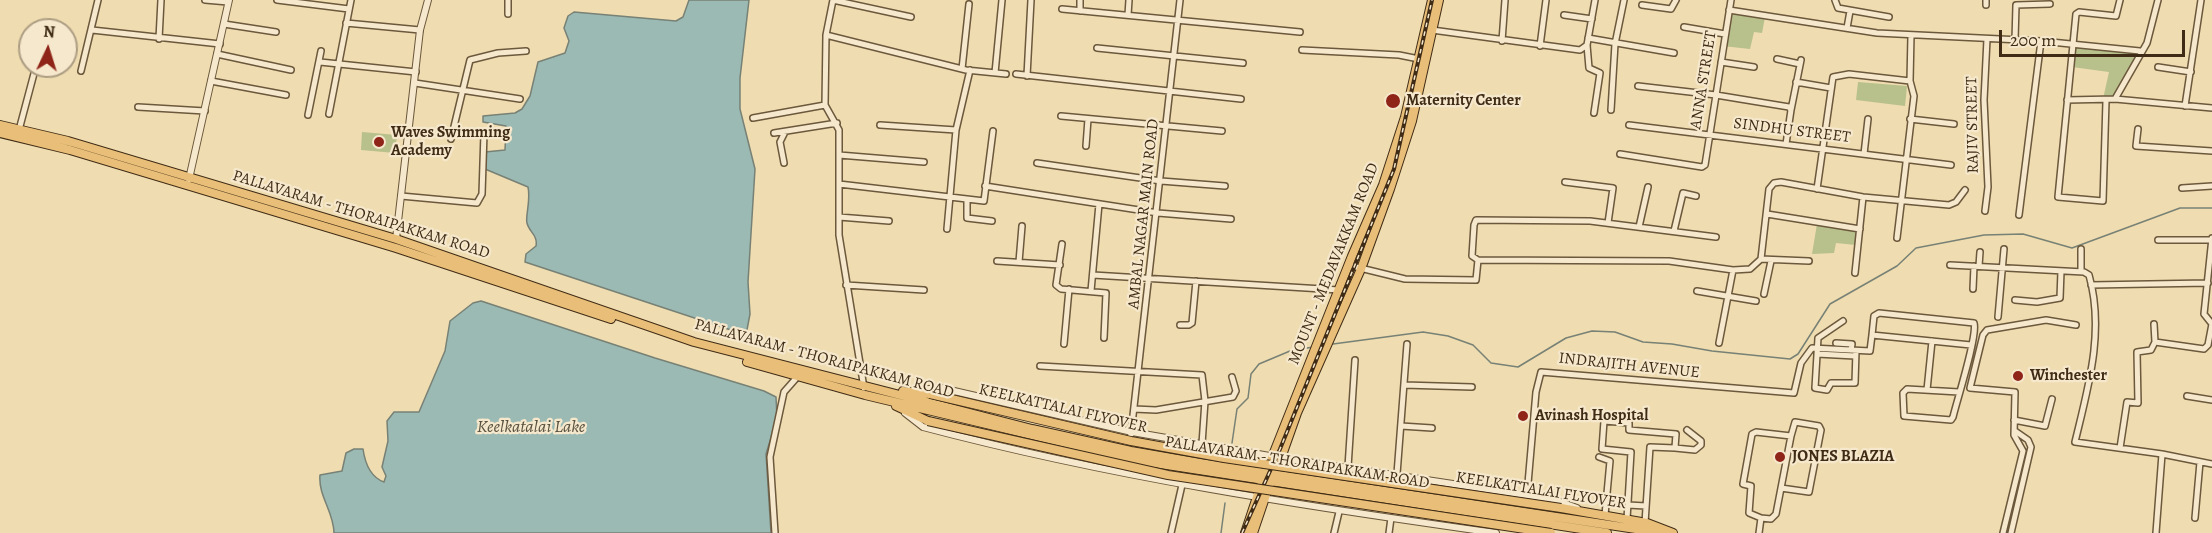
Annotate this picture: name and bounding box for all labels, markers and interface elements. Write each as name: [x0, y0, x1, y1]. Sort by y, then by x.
north arrow: [18, 18, 78, 78]
scale bar: [2002, 18, 2188, 56]
text: N: [43, 21, 56, 43]
text: 200 m: [2010, 28, 2056, 52]
street label: ANNA STREET: [1687, 29, 1721, 131]
street label: RAJIV STREET: [1963, 76, 1983, 174]
place label: Maternity Center: [1406, 91, 1521, 111]
marker: Maternity Center: [1384, 92, 1402, 110]
street label: SINDHU STREET: [1732, 114, 1852, 148]
street label: AMBAL NAGAR MAIN ROAD: [1124, 118, 1164, 310]
place label: Waves Swimming Academy: [391, 123, 510, 161]
marker: Waves Swimming Academy: [372, 135, 386, 149]
street label: MOUNT - MEDAVAKKAM ROAD: [1285, 160, 1383, 368]
street label: PALLAVARAM - THORAIPAKKAM ROAD: [230, 167, 492, 263]
street label: PALLAVARAM - THORAIPAKKAM ROAD: [692, 315, 956, 403]
street label: INDRAJITH AVENUE: [1558, 349, 1700, 383]
place label: Winchester: [2030, 366, 2107, 386]
marker: Winchester: [2011, 369, 2025, 383]
street label: KEELKATTALAI FLYOVER: [977, 380, 1149, 438]
place label: Avinash Hospital: [1535, 406, 1648, 426]
marker: Avinash Hospital: [1516, 409, 1530, 423]
water label: Keelkatalai Lake: [477, 417, 585, 439]
street label: PALLAVARAM - THORAIPAKKAM ROAD: [1163, 433, 1431, 493]
place label: JONES BLAZIA: [1792, 447, 1894, 467]
marker: JONES BLAZIA: [1773, 450, 1787, 464]
street label: KEELKATTALAI FLYOVER: [1454, 468, 1628, 514]

